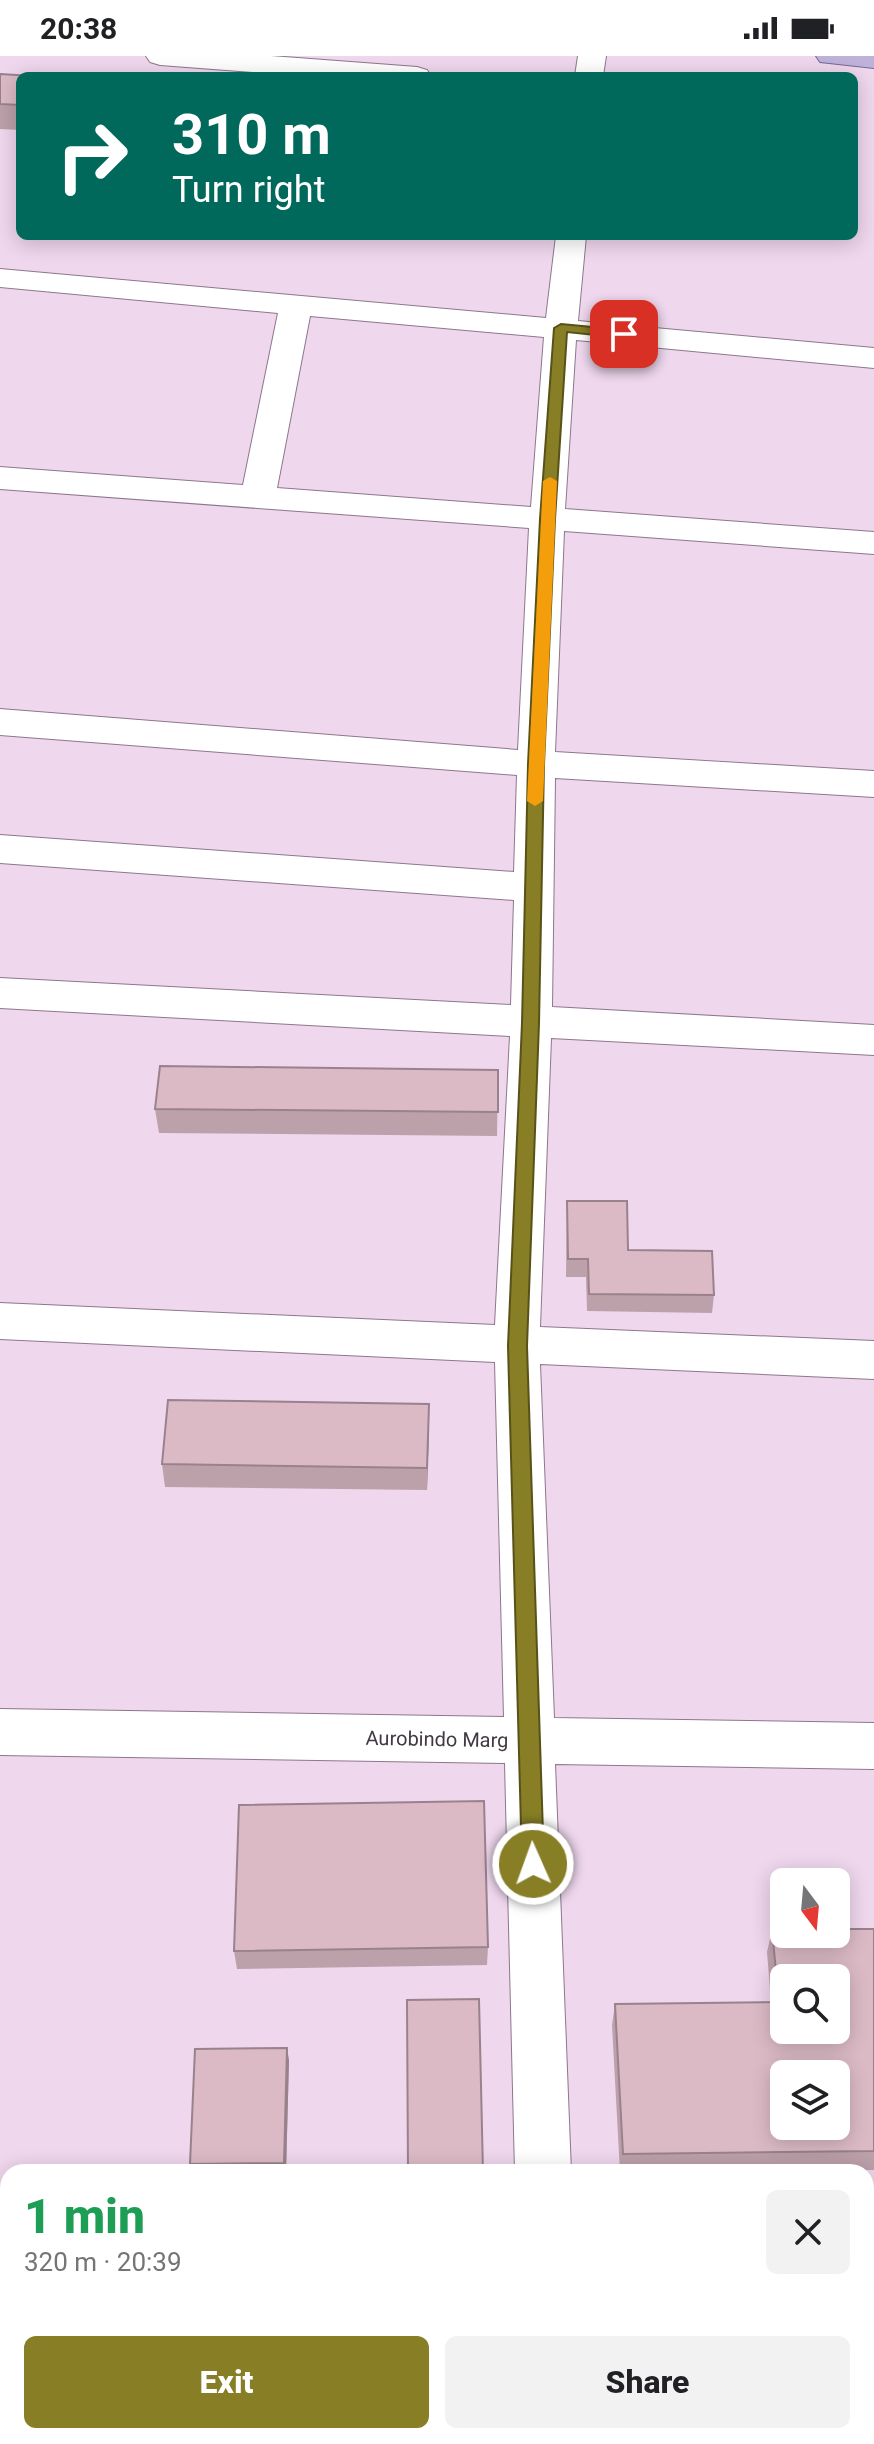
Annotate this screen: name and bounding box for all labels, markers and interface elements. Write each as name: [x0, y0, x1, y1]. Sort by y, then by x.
text: 20:38: [40, 11, 117, 46]
text: 310 m: [172, 102, 331, 168]
icon: right: [40, 104, 144, 208]
text: Turn right: [172, 169, 325, 211]
pin: [590, 300, 658, 368]
icon: arrive: [602, 312, 646, 356]
street label: Aurobindo Marg: [365, 1726, 509, 1752]
position arrow: [491, 1822, 575, 1906]
north arrow: [770, 1868, 850, 1948]
map controls: [770, 1868, 850, 2140]
button: search: [770, 1964, 850, 2044]
button: layers: [770, 2060, 850, 2140]
text: 1 min: [24, 2188, 145, 2245]
button: close: [766, 2190, 850, 2274]
text: 320 m · 20:39: [24, 2247, 182, 2277]
button: Exit: [24, 2336, 429, 2428]
button: Share: [445, 2336, 850, 2428]

